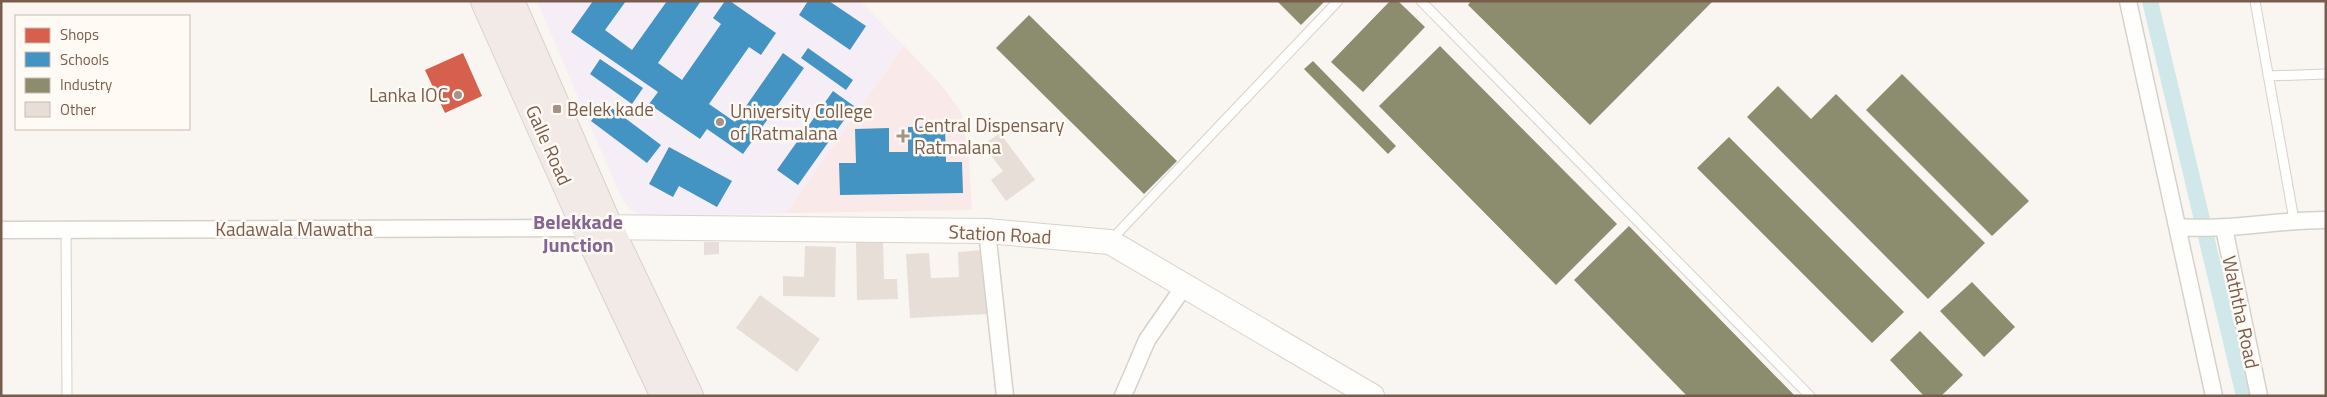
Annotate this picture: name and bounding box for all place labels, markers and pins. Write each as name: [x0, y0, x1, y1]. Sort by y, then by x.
place label: Lanka IOC: [369, 80, 448, 109]
marker: Lanka IOC: [452, 89, 464, 101]
place label: Belek kade: [567, 94, 654, 123]
place label: University College of Ratmalana: [730, 96, 873, 147]
marker: Belek kade: [551, 103, 563, 115]
place label: Central Dispensary Ratmalana: [914, 110, 1064, 161]
marker: University College of Ratmalana: [714, 116, 726, 128]
marker: Central Dispensary Ratmalana: [896, 129, 910, 143]

